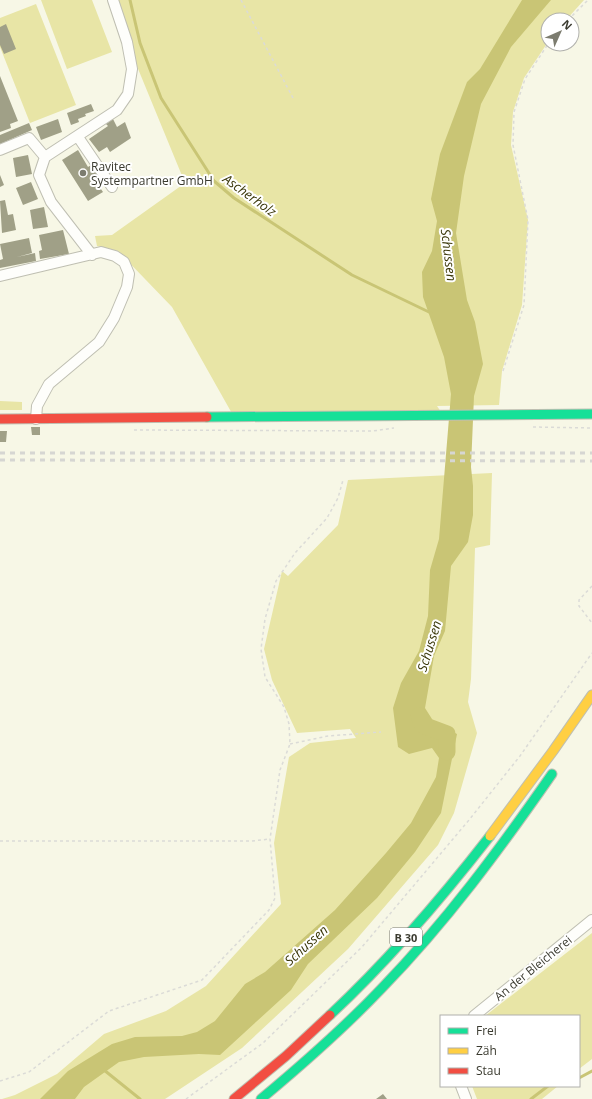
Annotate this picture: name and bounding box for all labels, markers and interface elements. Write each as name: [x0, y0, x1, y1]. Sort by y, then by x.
north arrow: [540, 12, 580, 52]
text: N: [559, 16, 576, 33]
place label: Ravitec Systempartner GmbH: [91, 158, 213, 189]
marker: Ravitec Systempartner GmbH: [78, 168, 88, 178]
water label: Ascherholz: [219, 169, 280, 221]
water label: Schussen: [437, 228, 461, 282]
water label: Schussen: [413, 618, 445, 674]
water label: Schussen: [280, 921, 332, 969]
road number: B 30: [390, 928, 422, 946]
street label: An der Bleicherei: [491, 931, 575, 1005]
legend: [440, 1015, 580, 1087]
text: Frei: [476, 1022, 497, 1039]
text: Zäh: [476, 1042, 497, 1059]
text: Stau: [476, 1062, 501, 1079]

